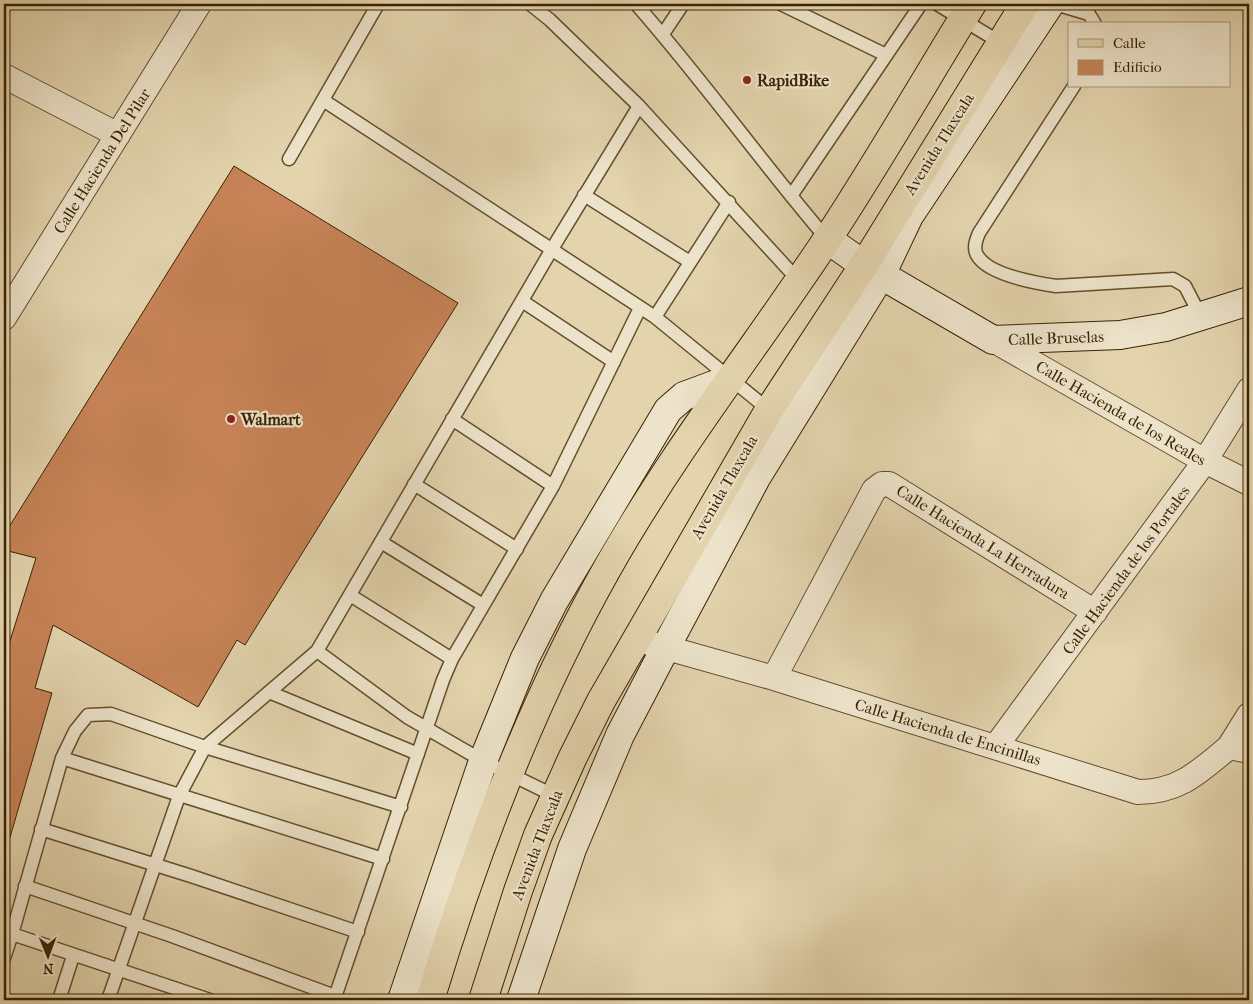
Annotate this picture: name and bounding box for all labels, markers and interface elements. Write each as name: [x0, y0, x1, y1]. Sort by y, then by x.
legend: [1068, 22, 1230, 88]
text: Calle: [1113, 34, 1146, 52]
text: Edificio: [1113, 58, 1162, 76]
place label: RapidBike: [757, 71, 829, 91]
marker: RapidBike: [741, 74, 753, 86]
street label: Calle Hacienda Del Pilar: [50, 85, 155, 237]
street label: Avenida Tlaxcala: [900, 89, 978, 199]
street label: Calle Bruselas: [1008, 327, 1104, 349]
street label: Calle Hacienda de los Reales: [1033, 356, 1210, 470]
place label: Walmart: [240, 410, 301, 429]
marker: Walmart: [225, 413, 237, 425]
street label: Avenida Tlaxcala: [686, 431, 762, 543]
street label: Calle Hacienda La Herradura: [893, 481, 1074, 603]
street label: Calle Hacienda de los Portales: [1058, 482, 1194, 658]
street label: Calle Hacienda de Encinillas: [853, 695, 1043, 769]
street label: Avenida Tlaxcala: [507, 787, 567, 904]
north arrow: [22, 932, 72, 982]
text: N: [42, 960, 54, 977]

